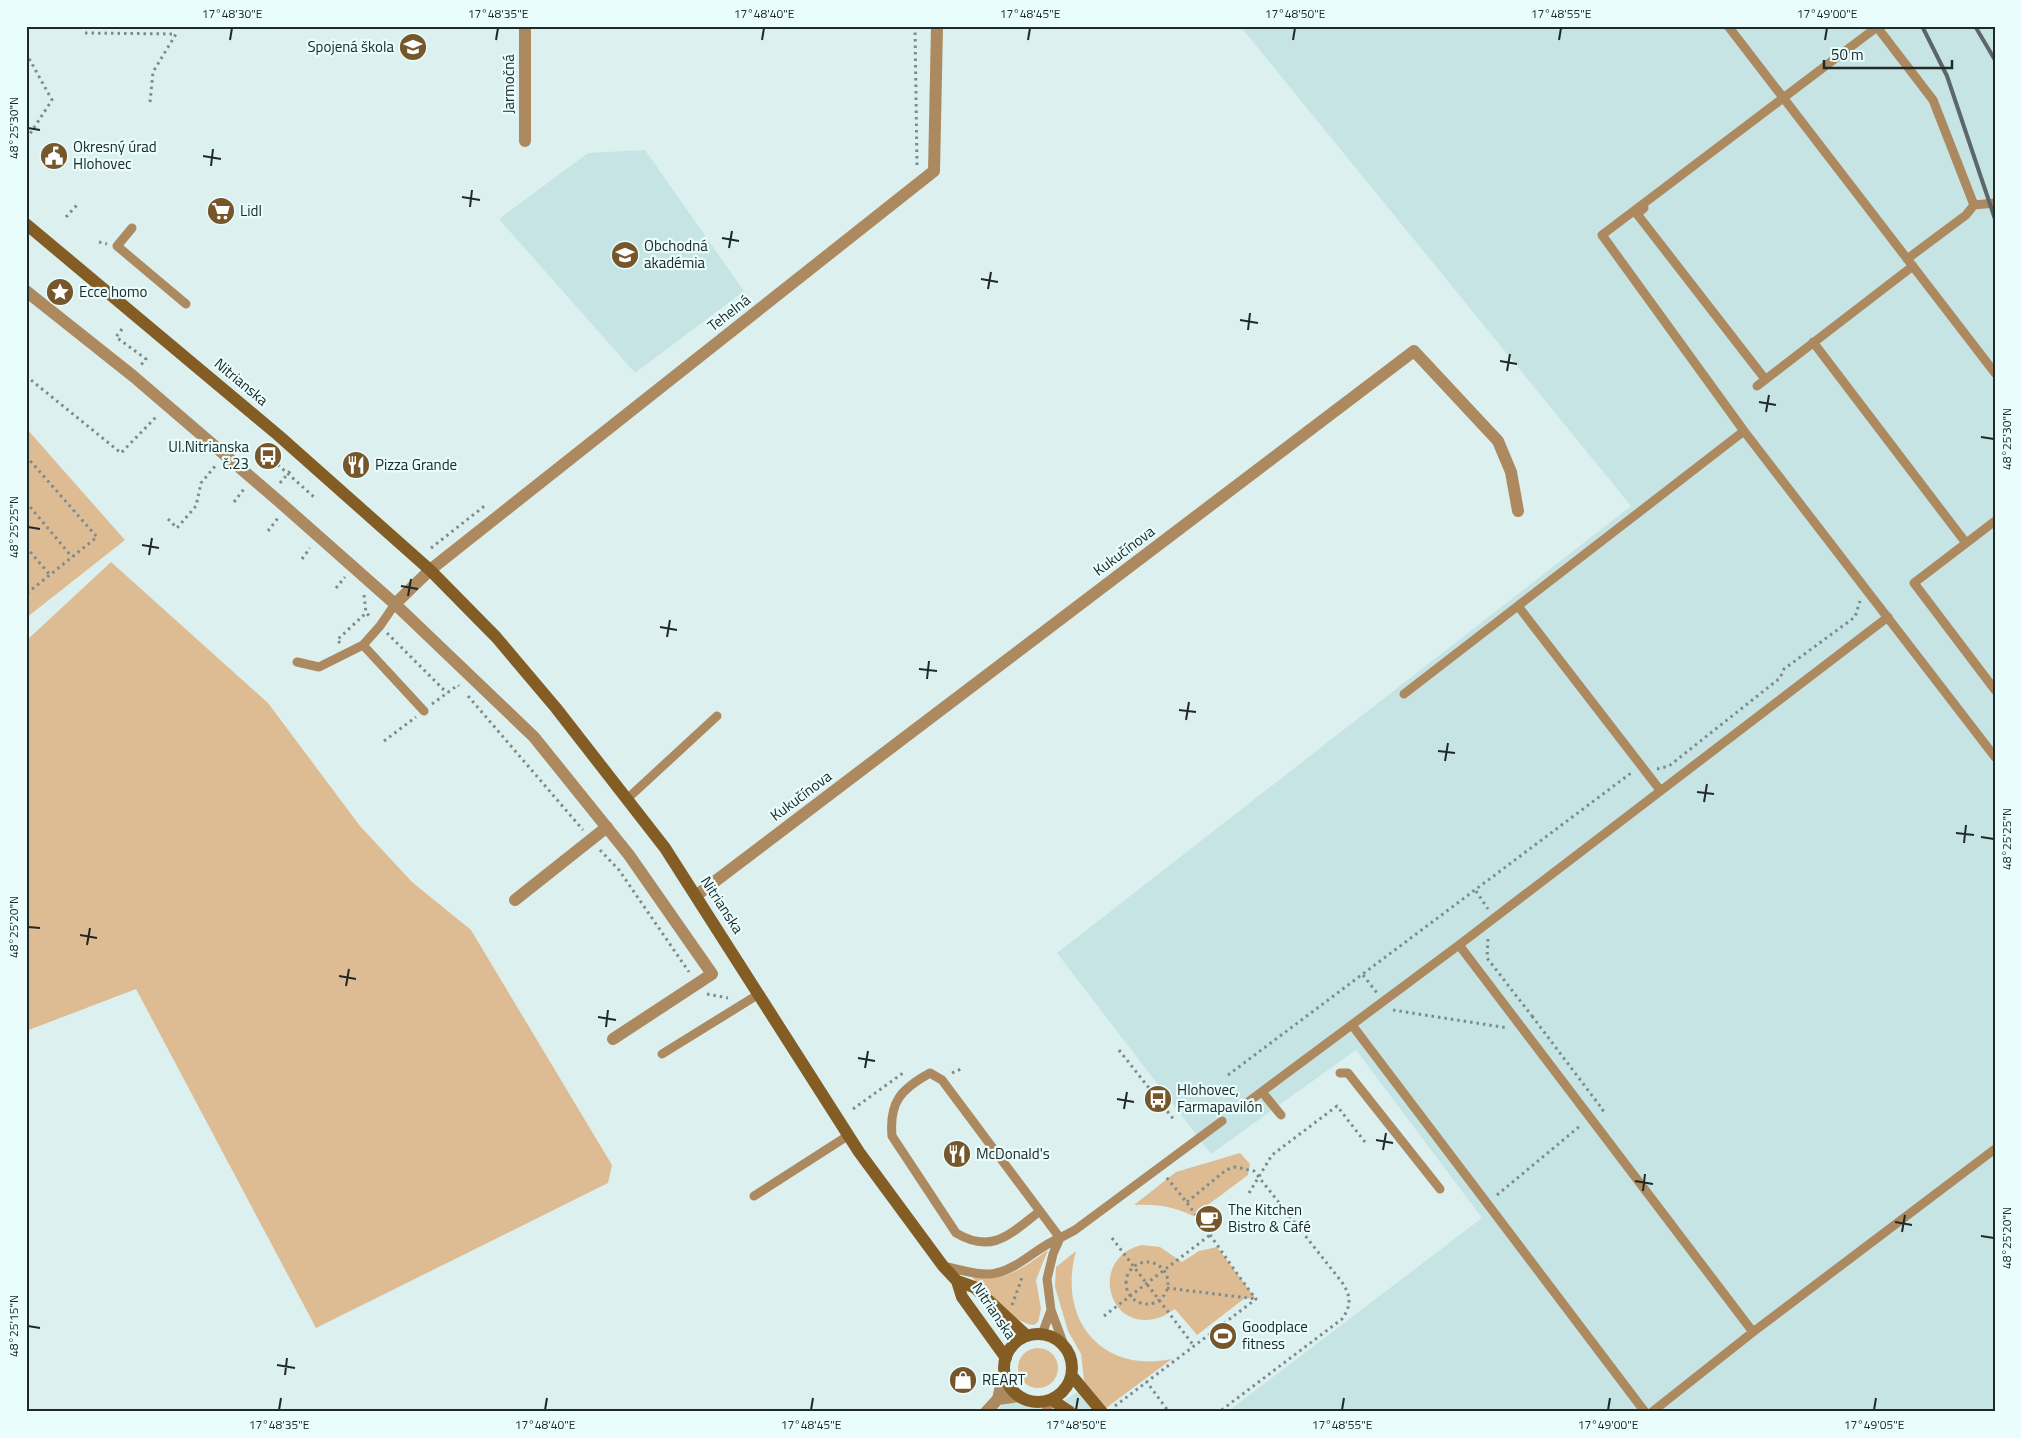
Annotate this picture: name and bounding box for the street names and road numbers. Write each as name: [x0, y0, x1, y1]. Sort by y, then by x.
street label: Jarmočná: [497, 54, 520, 114]
street label: Tehelná: [702, 288, 755, 337]
street label: Nitrianska: [209, 352, 274, 411]
street label: Kukučínova: [1088, 520, 1160, 581]
street label: Kukučínova: [765, 765, 837, 826]
street label: Nitrianska: [695, 871, 750, 938]
street label: Nitrianska: [967, 1278, 1022, 1344]

